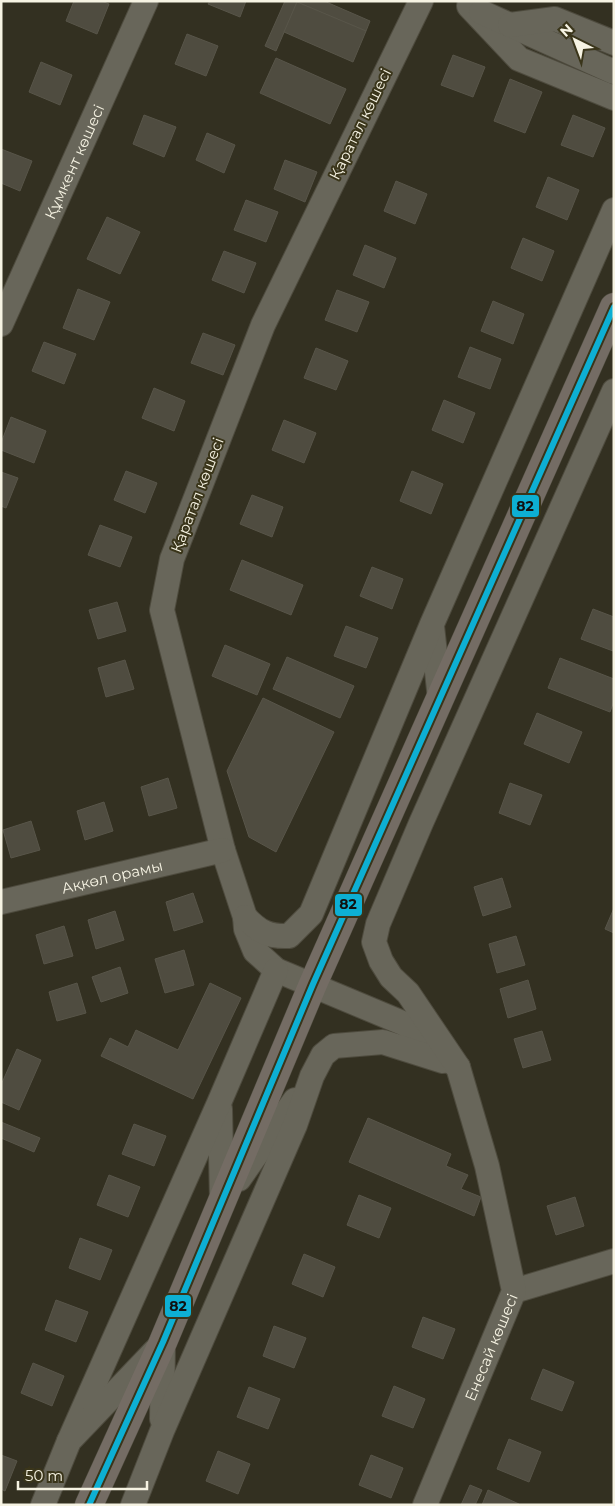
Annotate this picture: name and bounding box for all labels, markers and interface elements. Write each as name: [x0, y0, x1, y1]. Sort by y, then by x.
north arrow: [550, 15, 600, 65]
text: N: [556, 20, 577, 41]
street label: Қаратал көшесі: [325, 65, 395, 183]
street label: Құмкент көшесі: [40, 101, 108, 222]
street label: Қаратал көшесі: [166, 435, 228, 555]
line badge: 82: [511, 494, 540, 518]
text: 82: [516, 497, 534, 515]
street label: Ақкөл орамы: [59, 855, 165, 897]
line badge: 82: [334, 893, 363, 917]
text: 82: [339, 895, 357, 913]
street label: Енесай көшесі: [460, 1291, 521, 1404]
line badge: 82: [164, 1294, 192, 1318]
text: 82: [169, 1297, 187, 1315]
scale bar: [18, 1458, 146, 1490]
text: 50 m: [25, 1466, 63, 1485]

